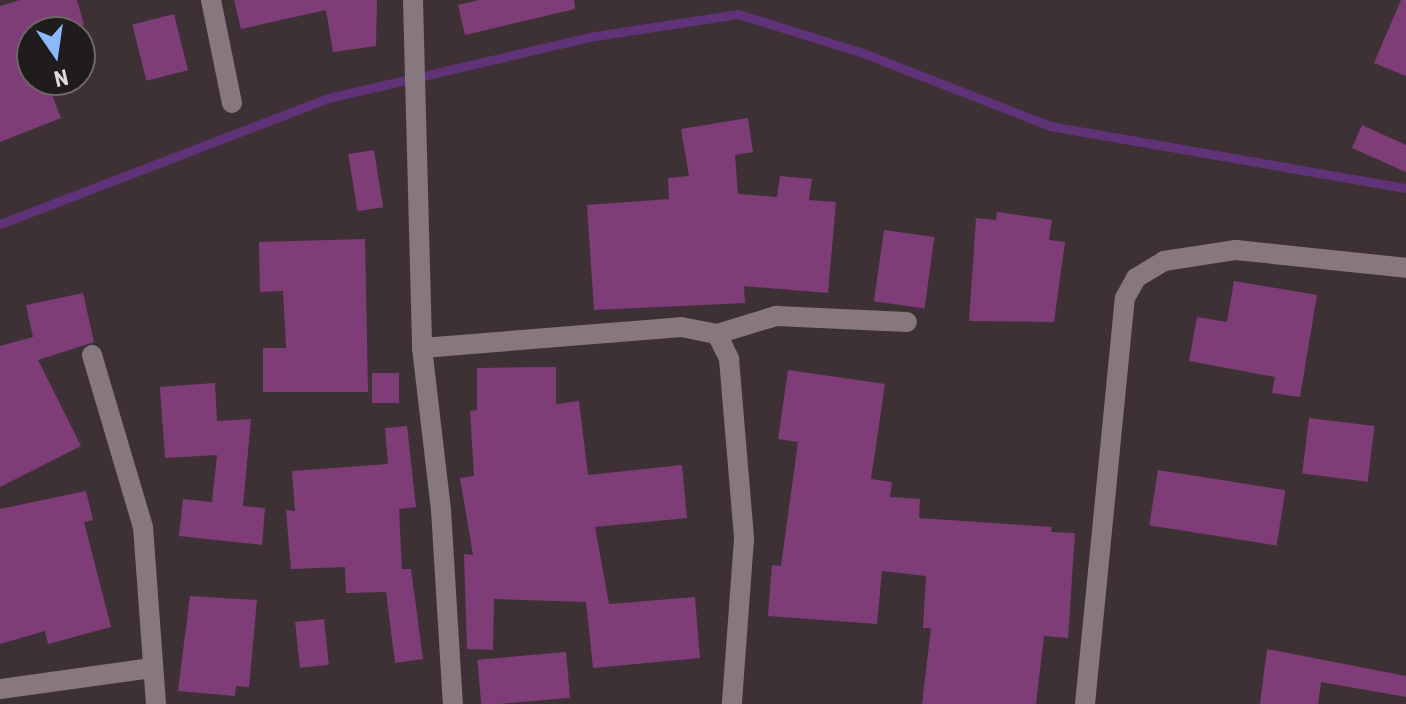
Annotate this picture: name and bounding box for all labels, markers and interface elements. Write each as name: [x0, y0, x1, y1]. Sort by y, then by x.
north arrow: [16, 16, 96, 96]
text: N: [52, 64, 70, 92]

